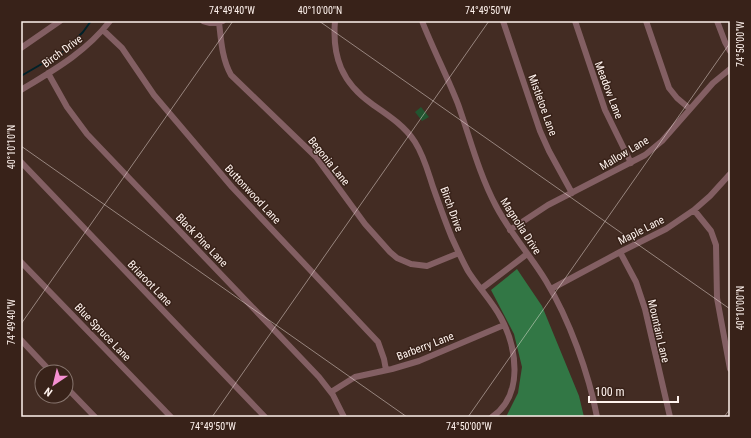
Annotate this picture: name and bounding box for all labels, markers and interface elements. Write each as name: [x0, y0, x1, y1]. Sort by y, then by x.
text: 74°49'40"W: [209, 5, 255, 16]
text: 40°10'00"N: [298, 5, 342, 16]
text: 74°49'50"W: [465, 5, 511, 16]
text: 74°50'00"W: [735, 21, 746, 67]
street label: Birch Drive: [40, 32, 85, 70]
street label: Meadow Lane: [592, 60, 625, 121]
street label: Mistletoe Lane: [525, 73, 560, 138]
text: 40°10'10"N: [6, 125, 17, 169]
street label: Begonia Lane: [305, 134, 352, 188]
street label: Mallow Lane: [597, 134, 651, 173]
street label: Buttonwood Lane: [222, 162, 283, 226]
street label: Birch Drive: [437, 185, 466, 233]
street label: Magnolia Drive: [498, 196, 544, 257]
street label: Black Pine Lane: [173, 211, 230, 270]
street label: Maple Lane: [616, 213, 667, 248]
street label: Briaroot Lane: [125, 258, 175, 309]
text: 40°10'00"N: [735, 286, 746, 330]
street label: Mountain Lane: [645, 298, 672, 364]
text: 74°49'40"W: [6, 299, 17, 345]
street label: Blue Spruce Lane: [72, 301, 133, 364]
street label: Barberry Lane: [395, 330, 456, 363]
north arrow: [34, 364, 74, 404]
scale bar: [589, 378, 678, 404]
text: N: [42, 384, 55, 399]
text: 100 m: [595, 385, 625, 399]
text: 74°49'50"W: [190, 421, 236, 432]
text: 74°50'00"W: [446, 421, 492, 432]

